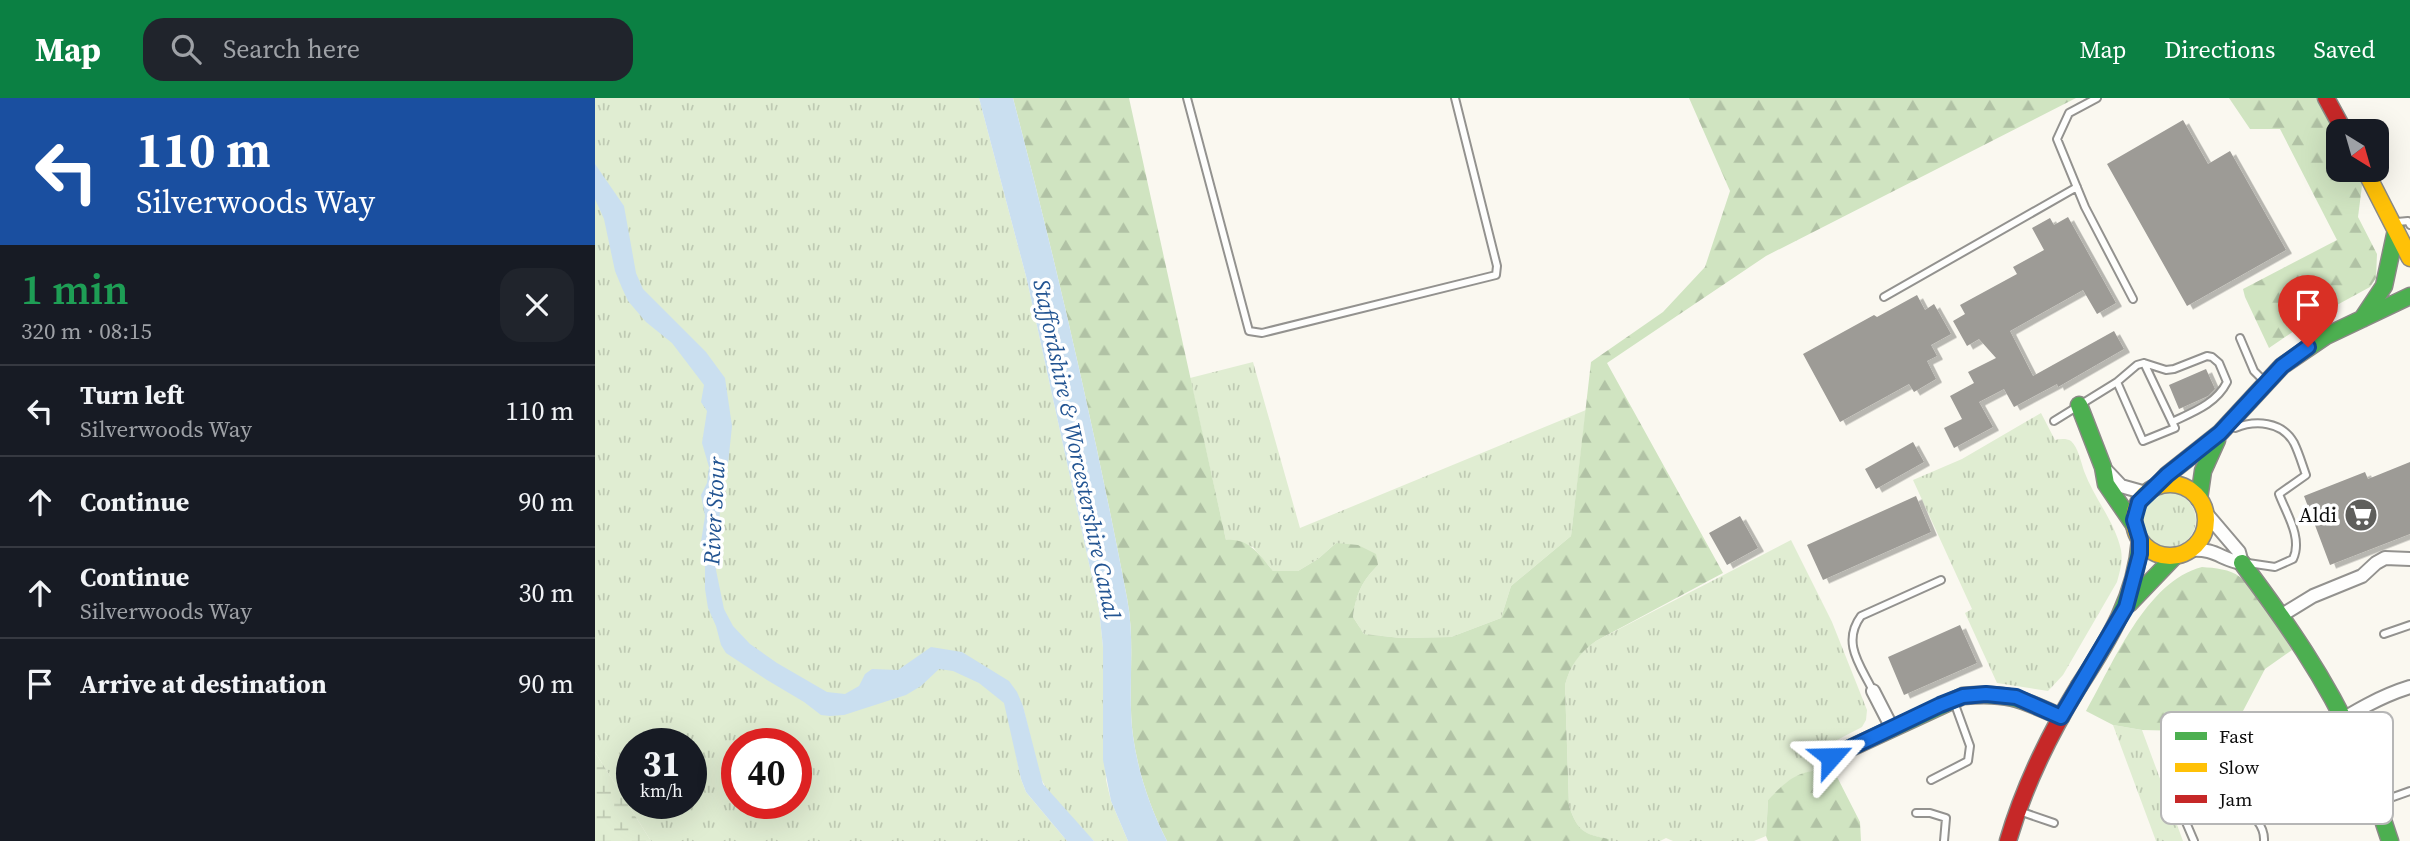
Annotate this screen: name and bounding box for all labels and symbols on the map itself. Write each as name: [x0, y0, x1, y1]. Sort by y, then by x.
north arrow: [2326, 119, 2389, 182]
pin: [2278, 275, 2338, 347]
water label: Staffordshire & Worcestershire Canal: [1025, 276, 1129, 622]
water label: River Stour: [695, 455, 733, 567]
supermarket icon: Aldi: [2342, 496, 2380, 534]
place label: Aldi: [2299, 500, 2337, 529]
legend: [2161, 712, 2393, 824]
position arrow: [1794, 720, 1868, 794]
text: Fast: [2219, 723, 2254, 749]
speed limit sign: 40: [721, 728, 812, 819]
text: Slow: [2219, 754, 2260, 780]
text: Jam: [2218, 786, 2252, 812]

